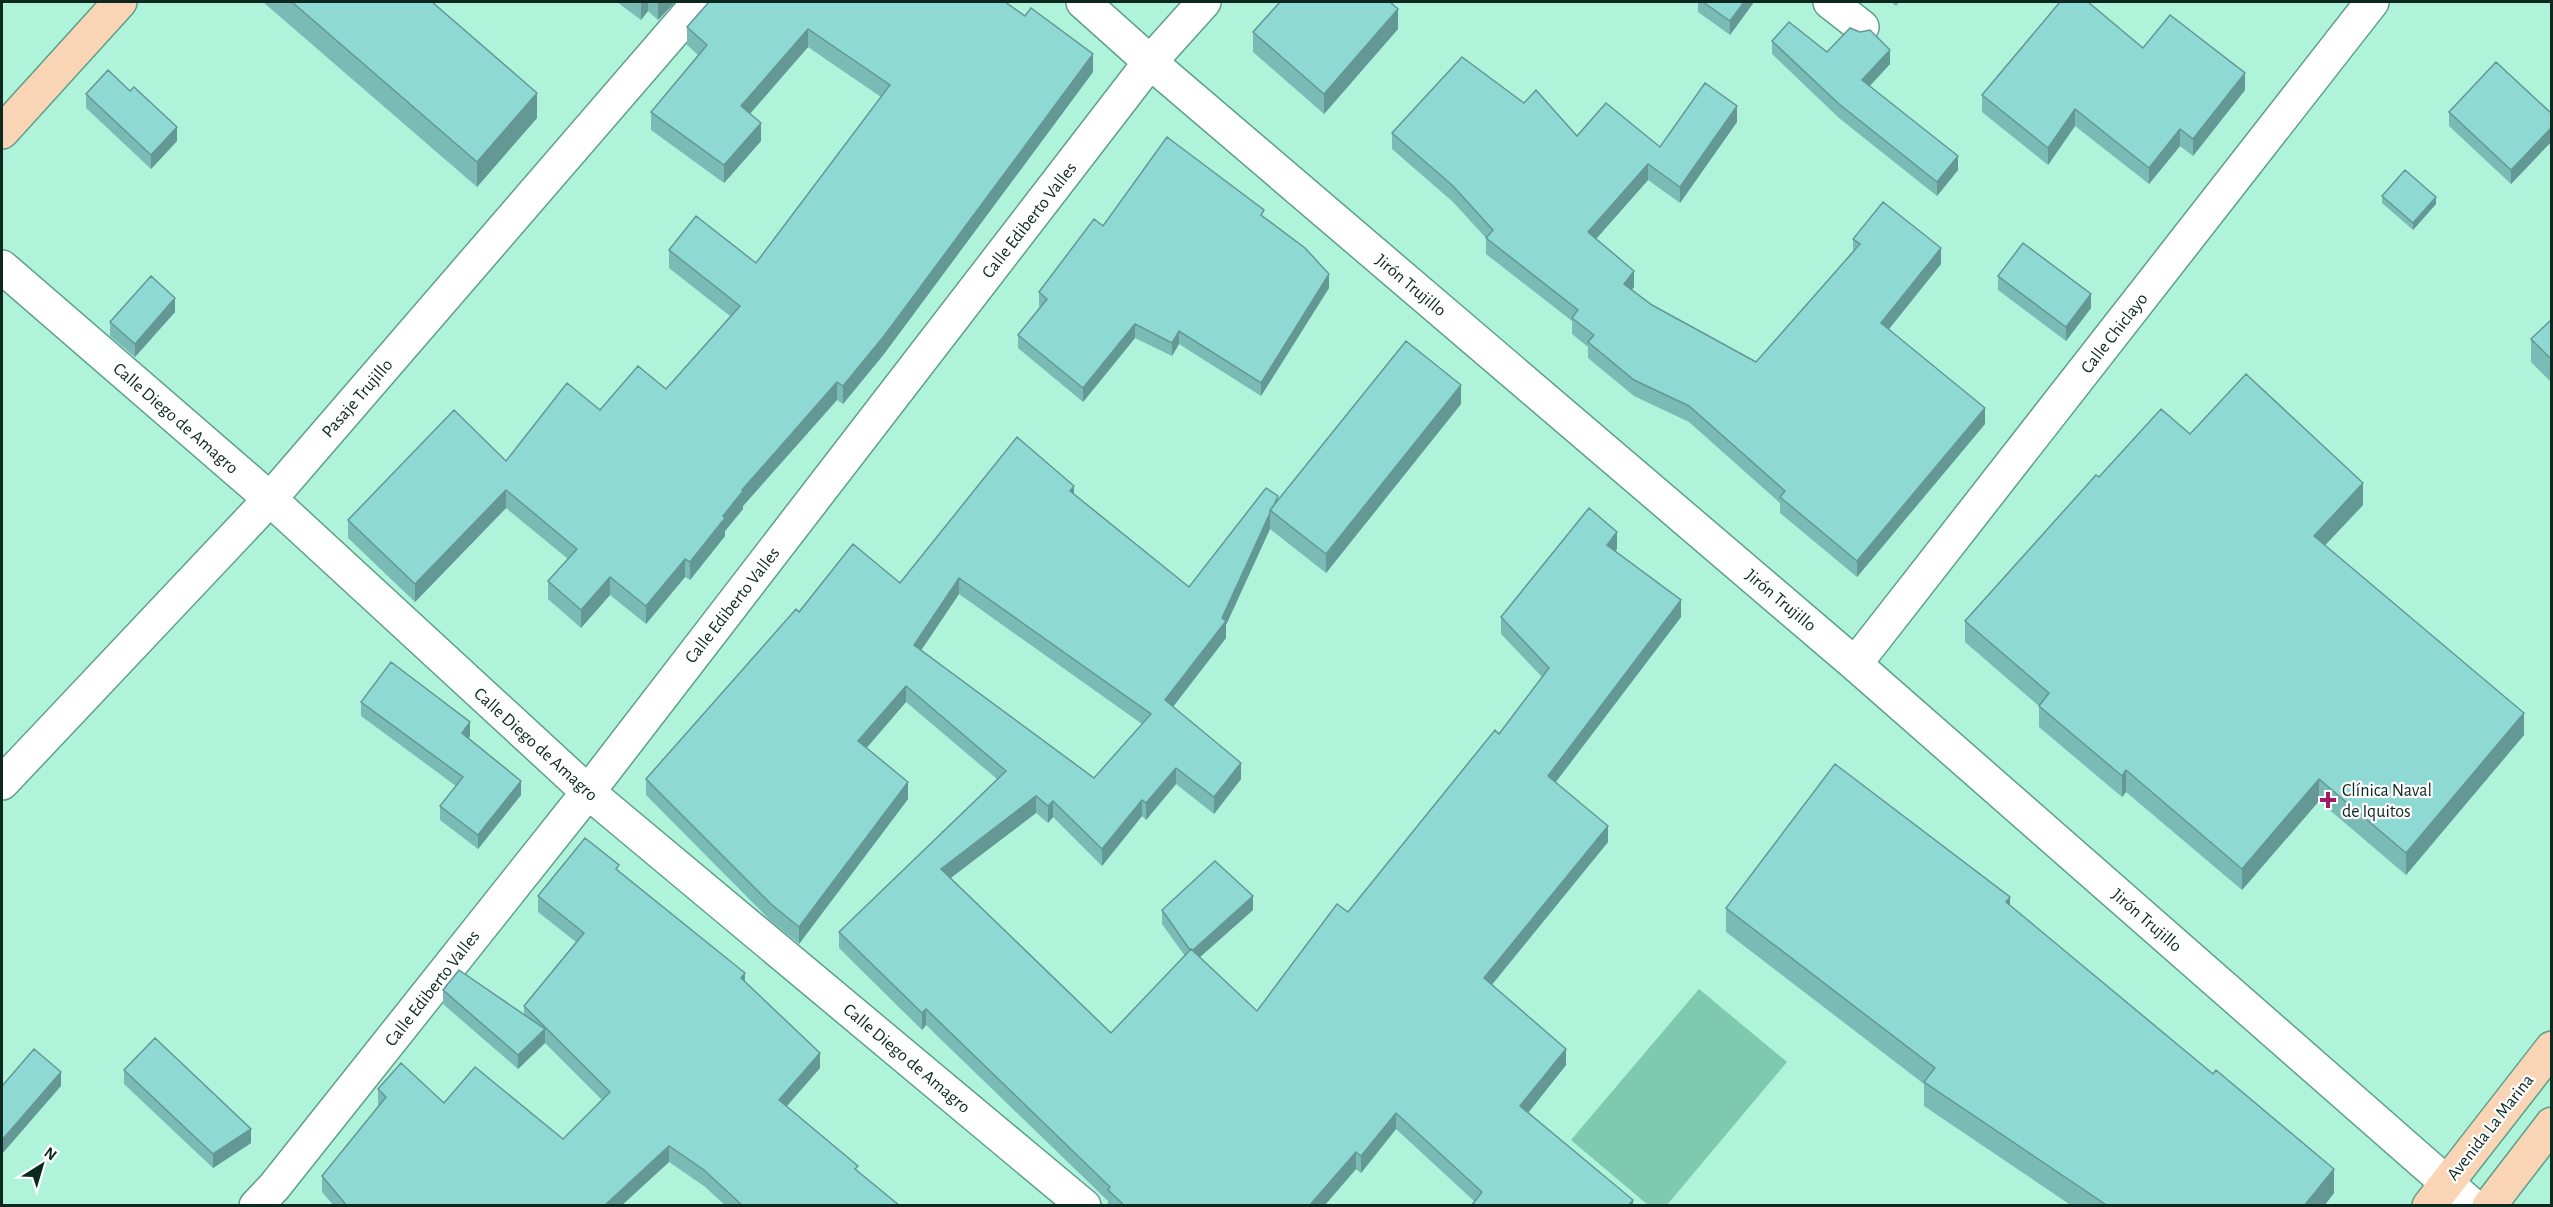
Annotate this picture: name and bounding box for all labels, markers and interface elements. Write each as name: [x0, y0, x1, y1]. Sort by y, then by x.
street label: Calle Ediberto Valles: [979, 159, 1081, 282]
street label: Jirón Trujillo: [1372, 251, 1449, 320]
street label: Calle Chiclayo: [2078, 290, 2152, 377]
street label: Pasaje Trujillo: [319, 356, 397, 441]
street label: Calle Diego de Amagro: [109, 360, 242, 478]
street label: Calle Ediberto Valles: [682, 544, 784, 667]
street label: Jirón Trujillo: [1742, 566, 1819, 635]
street label: Calle Diego de Amagro: [470, 685, 601, 805]
place label: Clínica Naval de Iquitos: [2342, 782, 2432, 821]
marker: Clínica Naval de Iquitos: [2319, 791, 2337, 809]
street label: Jirón Trujillo: [2108, 886, 2185, 956]
street label: Calle Ediberto Valles: [382, 927, 484, 1050]
street label: Calle Diego de Amagro: [839, 1001, 973, 1117]
street label: Avenida La Marina: [2444, 1071, 2537, 1184]
north arrow: [12, 1135, 72, 1195]
text: N: [41, 1144, 60, 1164]

